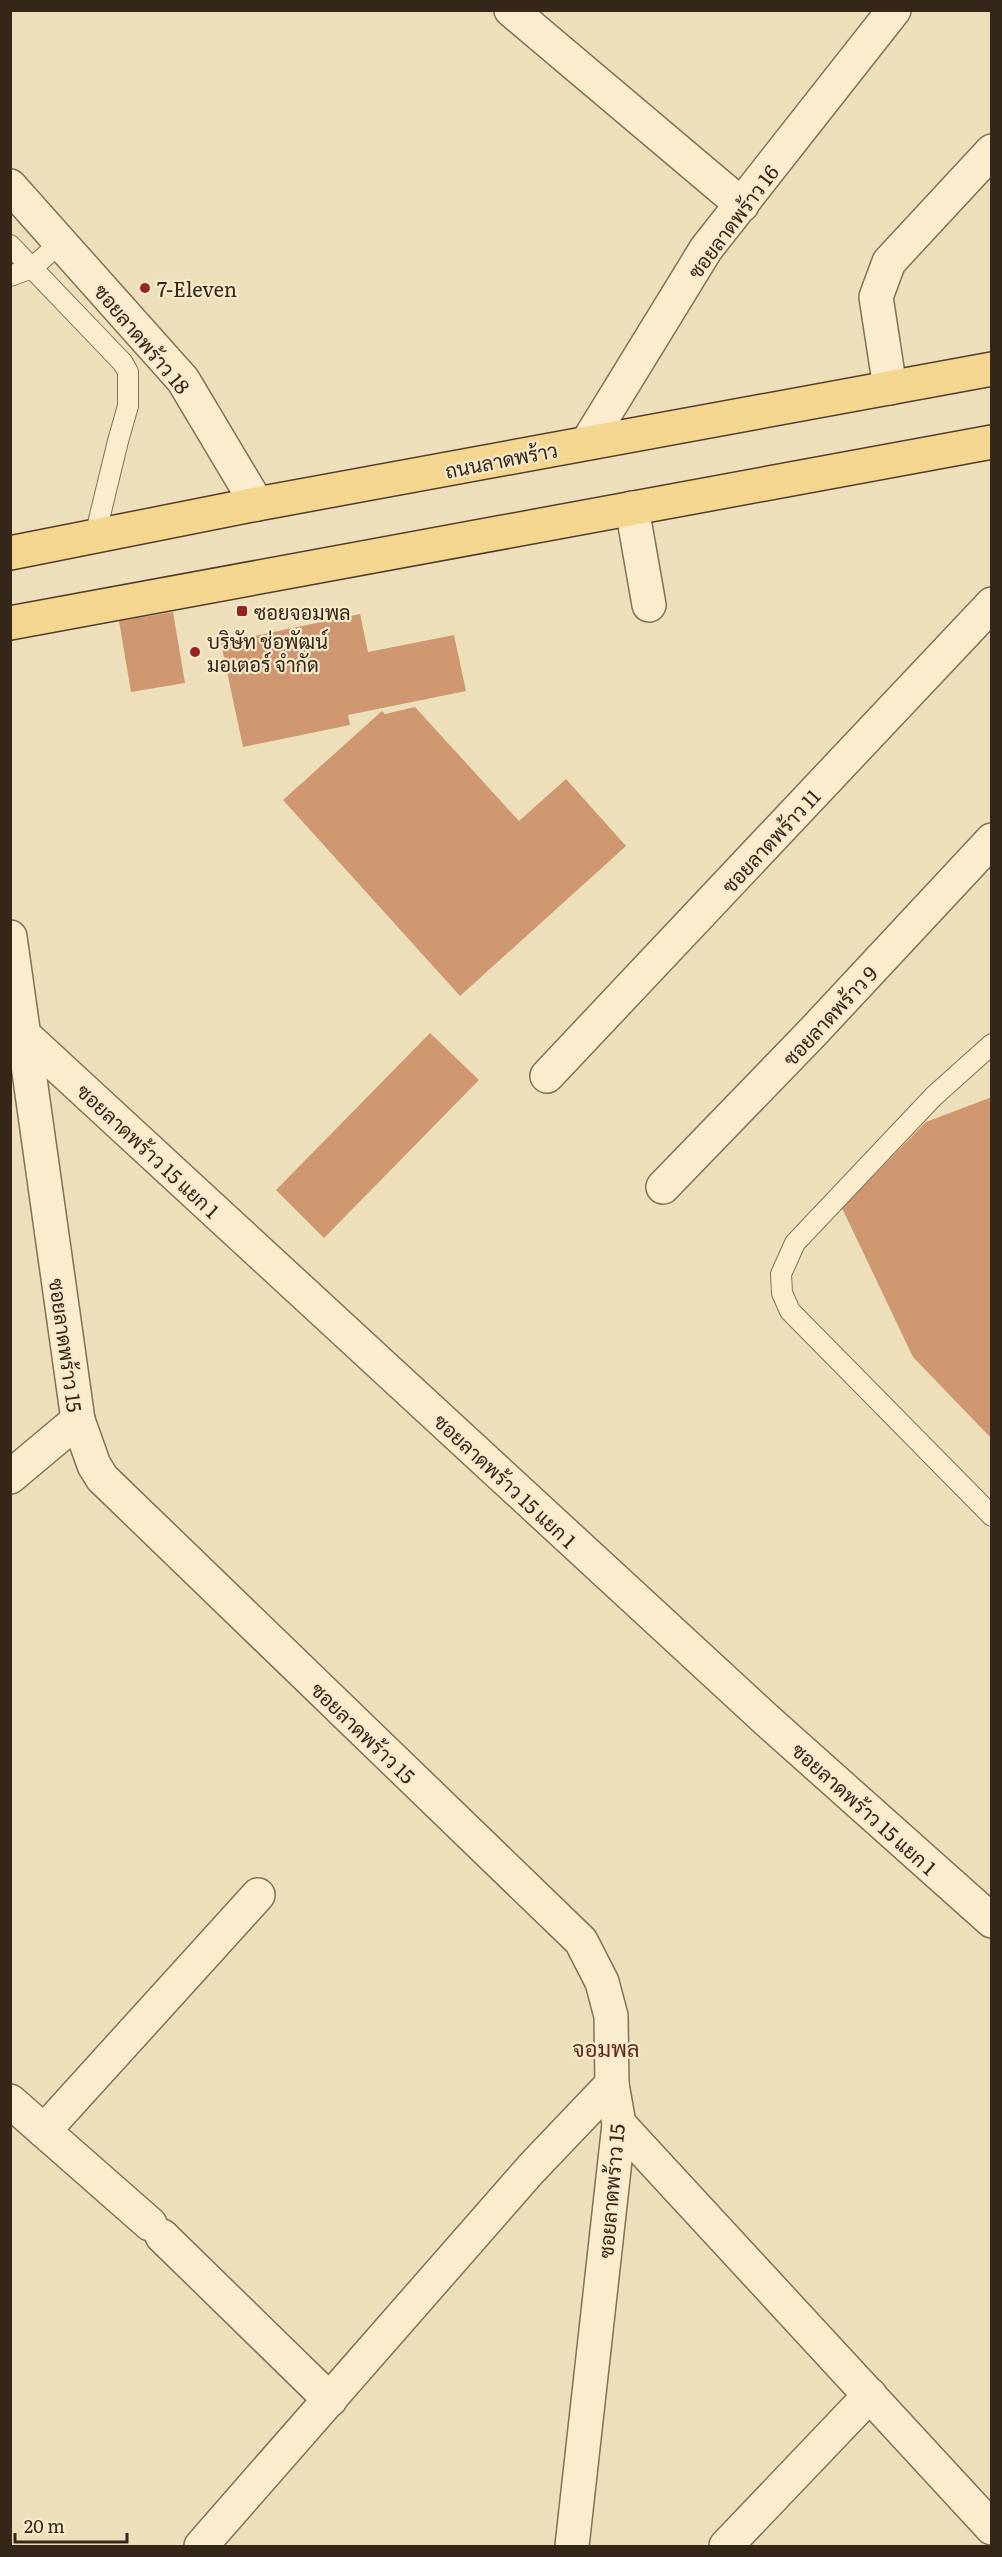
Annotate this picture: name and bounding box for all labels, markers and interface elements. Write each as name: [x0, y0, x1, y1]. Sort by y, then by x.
street label: ซอยลาดพร้าว 16: [679, 158, 785, 284]
place label: 7-Eleven: [157, 273, 237, 303]
street label: ซอยลาดพร้าว 18: [88, 276, 198, 400]
marker: 7-Eleven: [138, 281, 152, 295]
street label: ถนนลาดพร้าว: [442, 433, 560, 485]
place label: ซอยจอมพล: [254, 596, 351, 626]
marker: ซอยจอมพล: [235, 604, 249, 618]
place label: บริษัท ช่อพัฒน์ มอเตอร์ จำกัด: [207, 625, 328, 678]
marker: บริษัท ช่อพัฒน์ มอเตอร์ จำกัด: [188, 645, 202, 659]
street label: ซอยลาดพร้าว 11: [714, 781, 826, 899]
street label: ซอยลาดพร้าว 9: [775, 958, 883, 1072]
street label: ซอยลาดพร้าว 15 แยก 1: [71, 1076, 227, 1224]
street label: ซอยลาดพร้าว 15: [43, 1276, 91, 1414]
street label: ซอยลาดพร้าว 15 แยก 1: [428, 1406, 584, 1554]
street label: ซอยลาดพร้าว 15: [305, 1674, 423, 1790]
street label: ซอยลาดพร้าว 15 แยก 1: [786, 1735, 944, 1881]
district label: จอมพล: [572, 2031, 640, 2064]
street label: ซอยลาดพร้าว 15: [589, 2122, 631, 2260]
scale bar: [15, 2506, 128, 2544]
text: 20 m: [24, 2512, 65, 2539]

